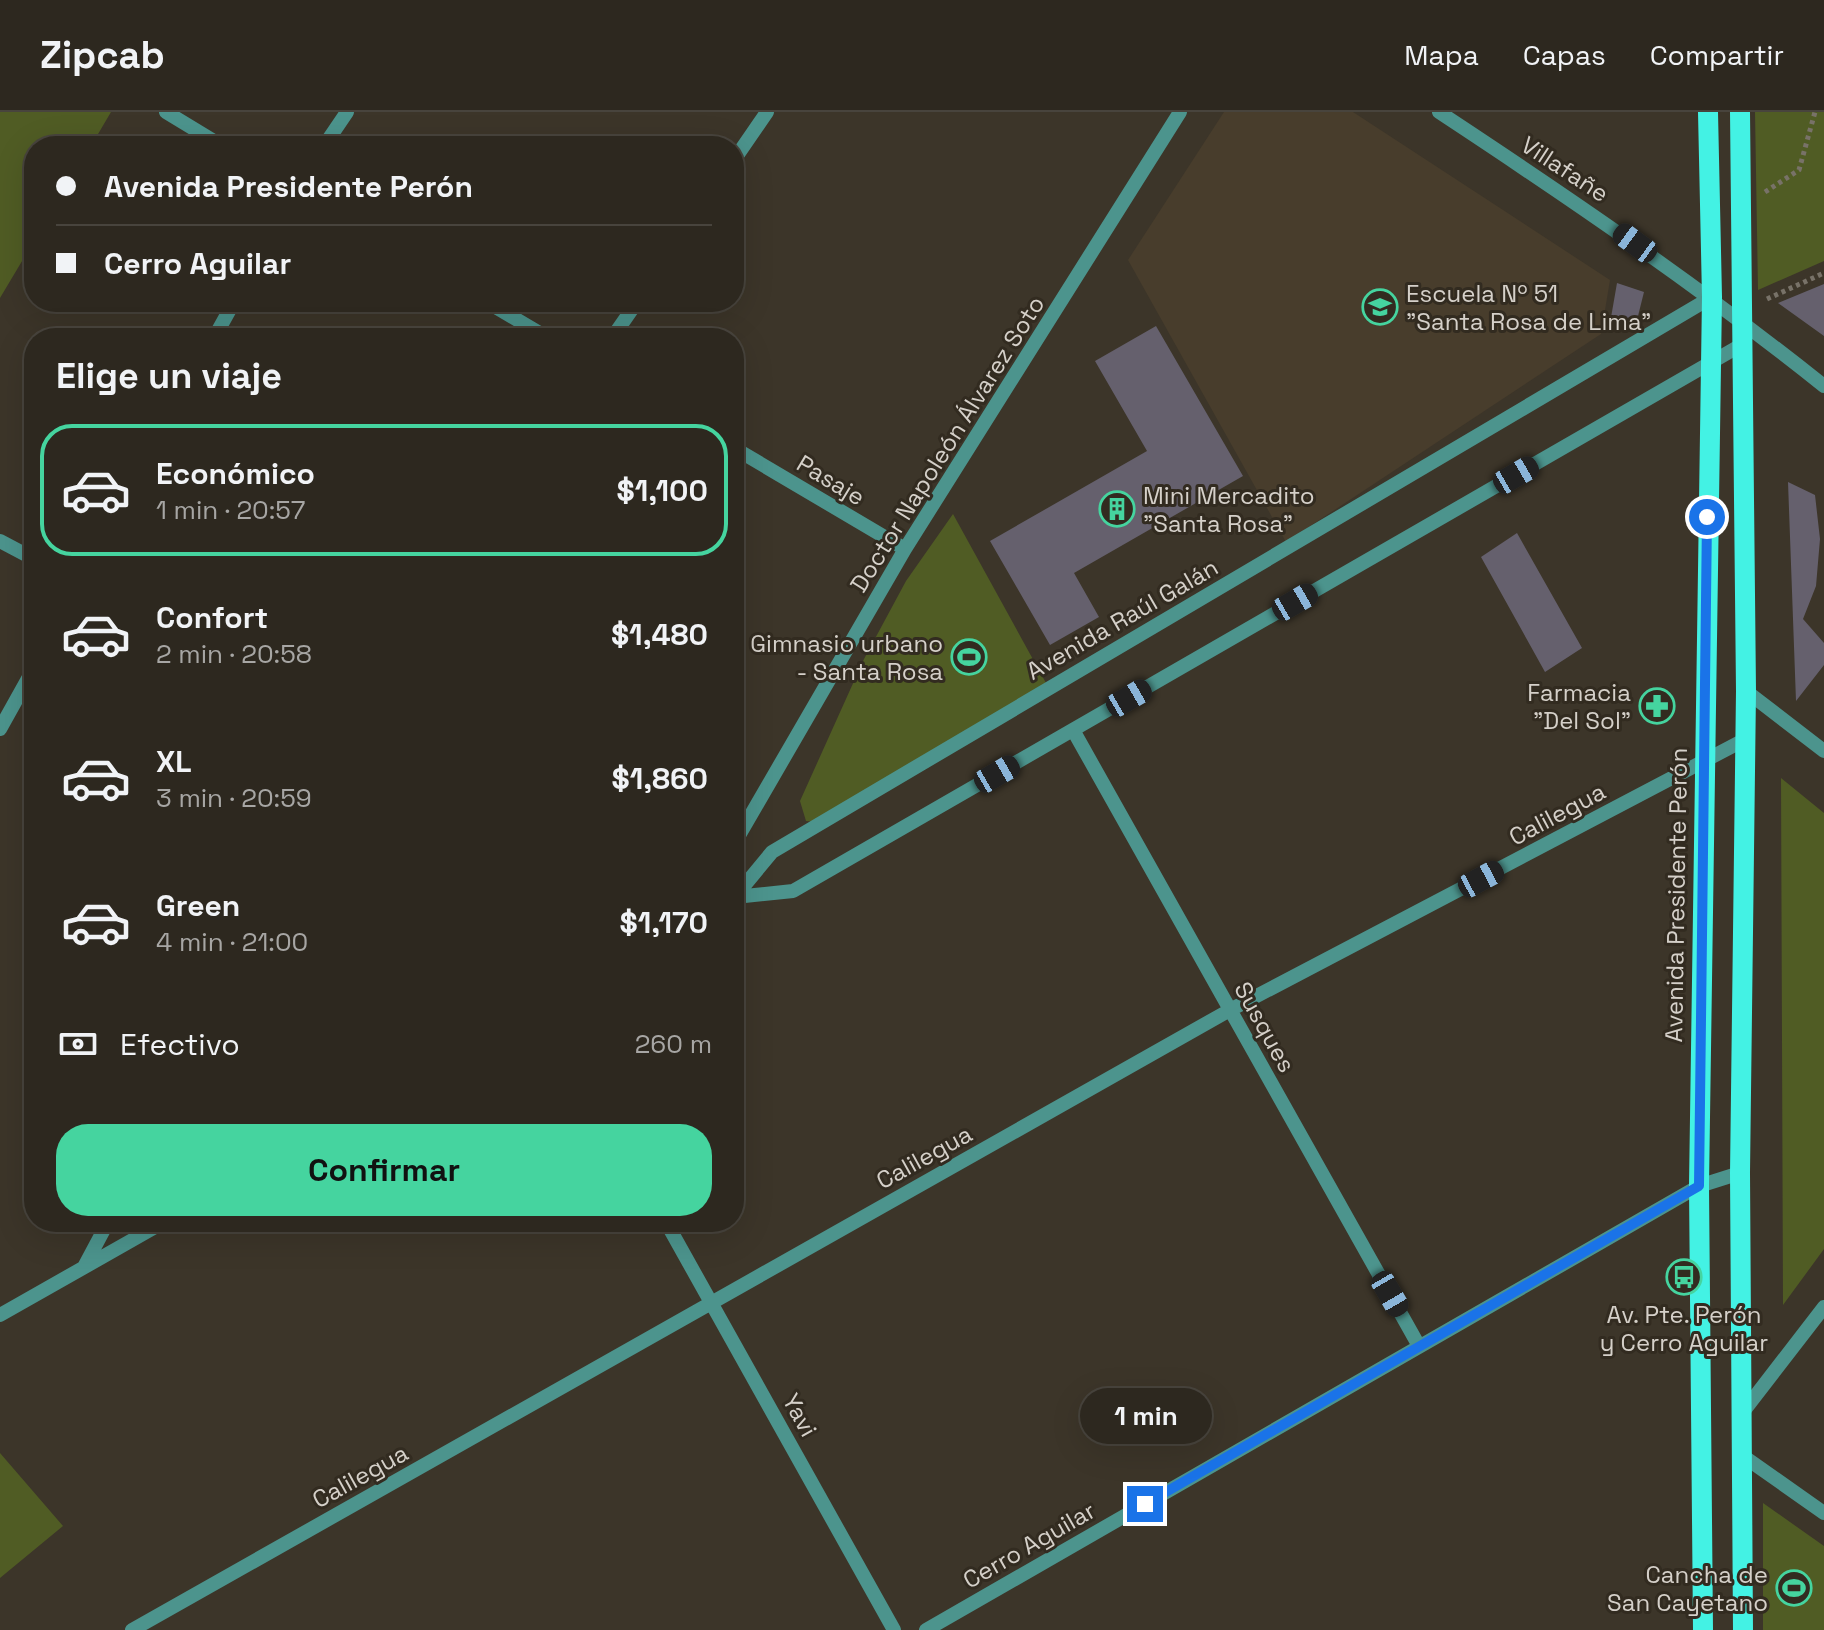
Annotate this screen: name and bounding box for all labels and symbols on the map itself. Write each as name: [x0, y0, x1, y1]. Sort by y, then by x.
street label: Villafañe: [1515, 129, 1615, 209]
car: [1609, 219, 1661, 267]
place label: Escuela Nº 51 "Santa Rosa de Lima": [1406, 278, 1651, 337]
school or university icon: Escuela Nº 51 "Santa Rosa de Lima": [1361, 288, 1399, 326]
street label: Doctor Napoleón Álvarez Soto: [843, 290, 1051, 598]
street label: Pasaje: [791, 448, 871, 512]
car: [1489, 453, 1543, 497]
place label: Mini Mercadito "Santa Rosa": [1143, 480, 1315, 539]
building icon: Mini Mercadito "Santa Rosa": [1098, 490, 1136, 528]
route start: [1689, 499, 1725, 535]
street label: Avenida Raúl Galán: [1020, 551, 1224, 687]
car: [1268, 580, 1322, 624]
place label: Gimnasio urbano - Santa Rosa: [750, 628, 943, 687]
sports icon: Gimnasio urbano - Santa Rosa: [950, 638, 988, 676]
car: [1102, 676, 1156, 720]
place label: Farmacia "Del Sol": [1527, 677, 1631, 736]
pharmacy icon: Farmacia "Del Sol": [1638, 687, 1676, 725]
street label: Avenida Presidente Perón: [1658, 747, 1694, 1043]
car: [970, 752, 1024, 796]
street label: Calilegua: [1503, 776, 1611, 852]
car: [1454, 857, 1508, 901]
street label: Susques: [1227, 976, 1303, 1078]
street label: Calilegua: [871, 1118, 978, 1196]
bus stop icon: Av. Pte. Perón y Cerro Aguilar: [1665, 1258, 1703, 1296]
car: [1368, 1267, 1412, 1321]
place label: Av. Pte. Perón y Cerro Aguilar: [1600, 1299, 1768, 1358]
street label: Yavi: [776, 1388, 824, 1442]
callout: 1 min: [1079, 1388, 1211, 1444]
street label: Calilegua: [307, 1437, 414, 1515]
route end: [1127, 1486, 1163, 1522]
street label: Cerro Aguilar: [957, 1495, 1101, 1595]
place label: Cancha de San Cayetano: [1607, 1559, 1768, 1618]
sports icon: Cancha de San Cayetano: [1775, 1569, 1813, 1607]

